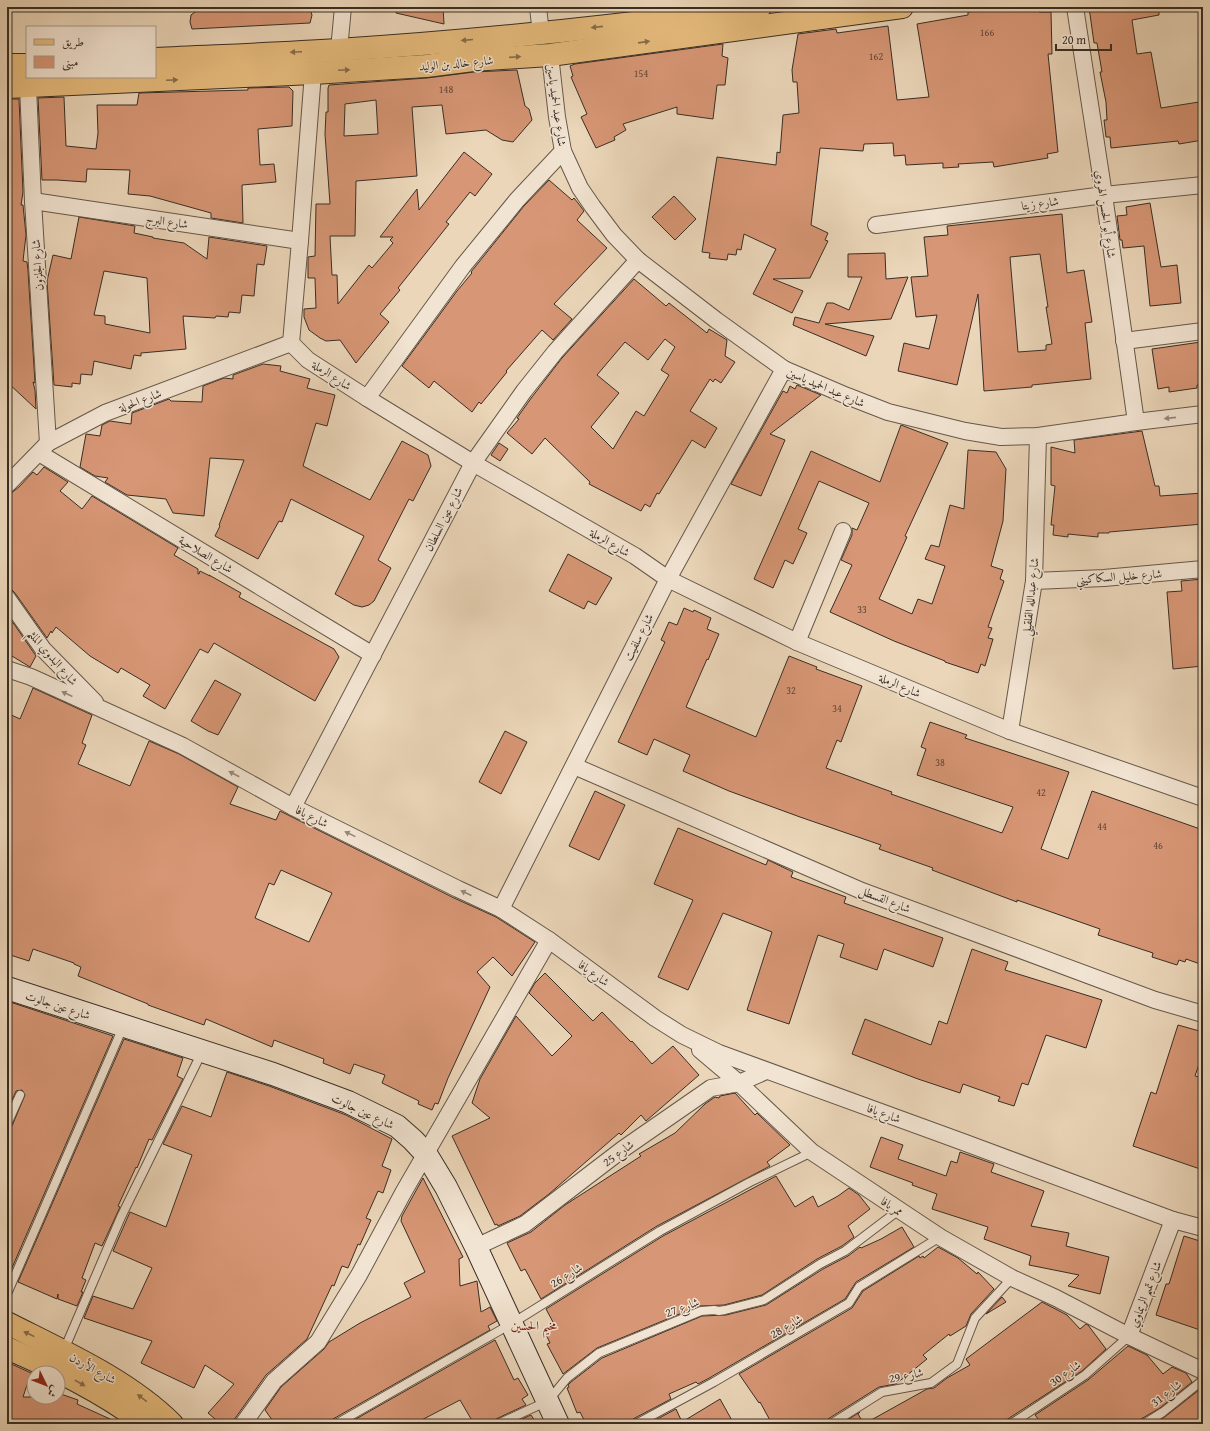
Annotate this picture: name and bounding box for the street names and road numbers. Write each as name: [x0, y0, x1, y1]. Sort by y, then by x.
street label: شارع خالد بن الوليد: [418, 51, 494, 78]
street label: شارع عبد الحميد ياسين: [540, 63, 571, 148]
street label: شارع أبو الحسن الهروي: [1088, 169, 1121, 260]
street label: شارع زيتا: [1020, 192, 1060, 217]
street label: شارع البرج: [144, 210, 190, 235]
street label: شارع الجلزون: [27, 238, 50, 291]
street label: شارع الرملة: [306, 355, 355, 397]
street label: شارع عبد الحميد ياسين: [783, 363, 868, 414]
street label: شارع الحولة: [115, 384, 165, 419]
street label: شارع عين السلطان: [420, 484, 469, 555]
street label: شارع الرملة: [584, 523, 633, 563]
street label: شارع الصلاحية: [174, 531, 236, 580]
street label: شارع عبدالله القلقيلي: [1017, 557, 1047, 638]
street label: شارع خليل السكاكيني: [1075, 565, 1163, 591]
street label: شارع سلفيت: [619, 610, 660, 665]
street label: شارع البدوي الملثم: [21, 625, 82, 691]
street label: شارع الرملة: [874, 668, 924, 704]
street label: شارع يافا: [291, 801, 332, 834]
street label: شارع القسطل: [856, 881, 913, 919]
street label: شارع يافا: [573, 956, 613, 993]
street label: شارع عين جالوت: [22, 987, 93, 1026]
street label: شارع عين جالوت: [328, 1089, 397, 1136]
street label: شارع يافا: [864, 1099, 903, 1130]
street label: شارع 25: [599, 1136, 639, 1173]
street label: ممر يافا: [877, 1192, 907, 1220]
street label: شارع 26: [547, 1258, 587, 1294]
street label: شارع تميم الريماوي: [1125, 1258, 1169, 1331]
street label: شارع 27: [663, 1293, 703, 1324]
street label: شارع 28: [767, 1310, 807, 1345]
street label: شارع الأردن: [65, 1348, 120, 1390]
street label: شارع 30: [1046, 1356, 1086, 1392]
street label: شارع 29: [887, 1363, 926, 1390]
street label: شارع 31: [1147, 1376, 1187, 1413]

